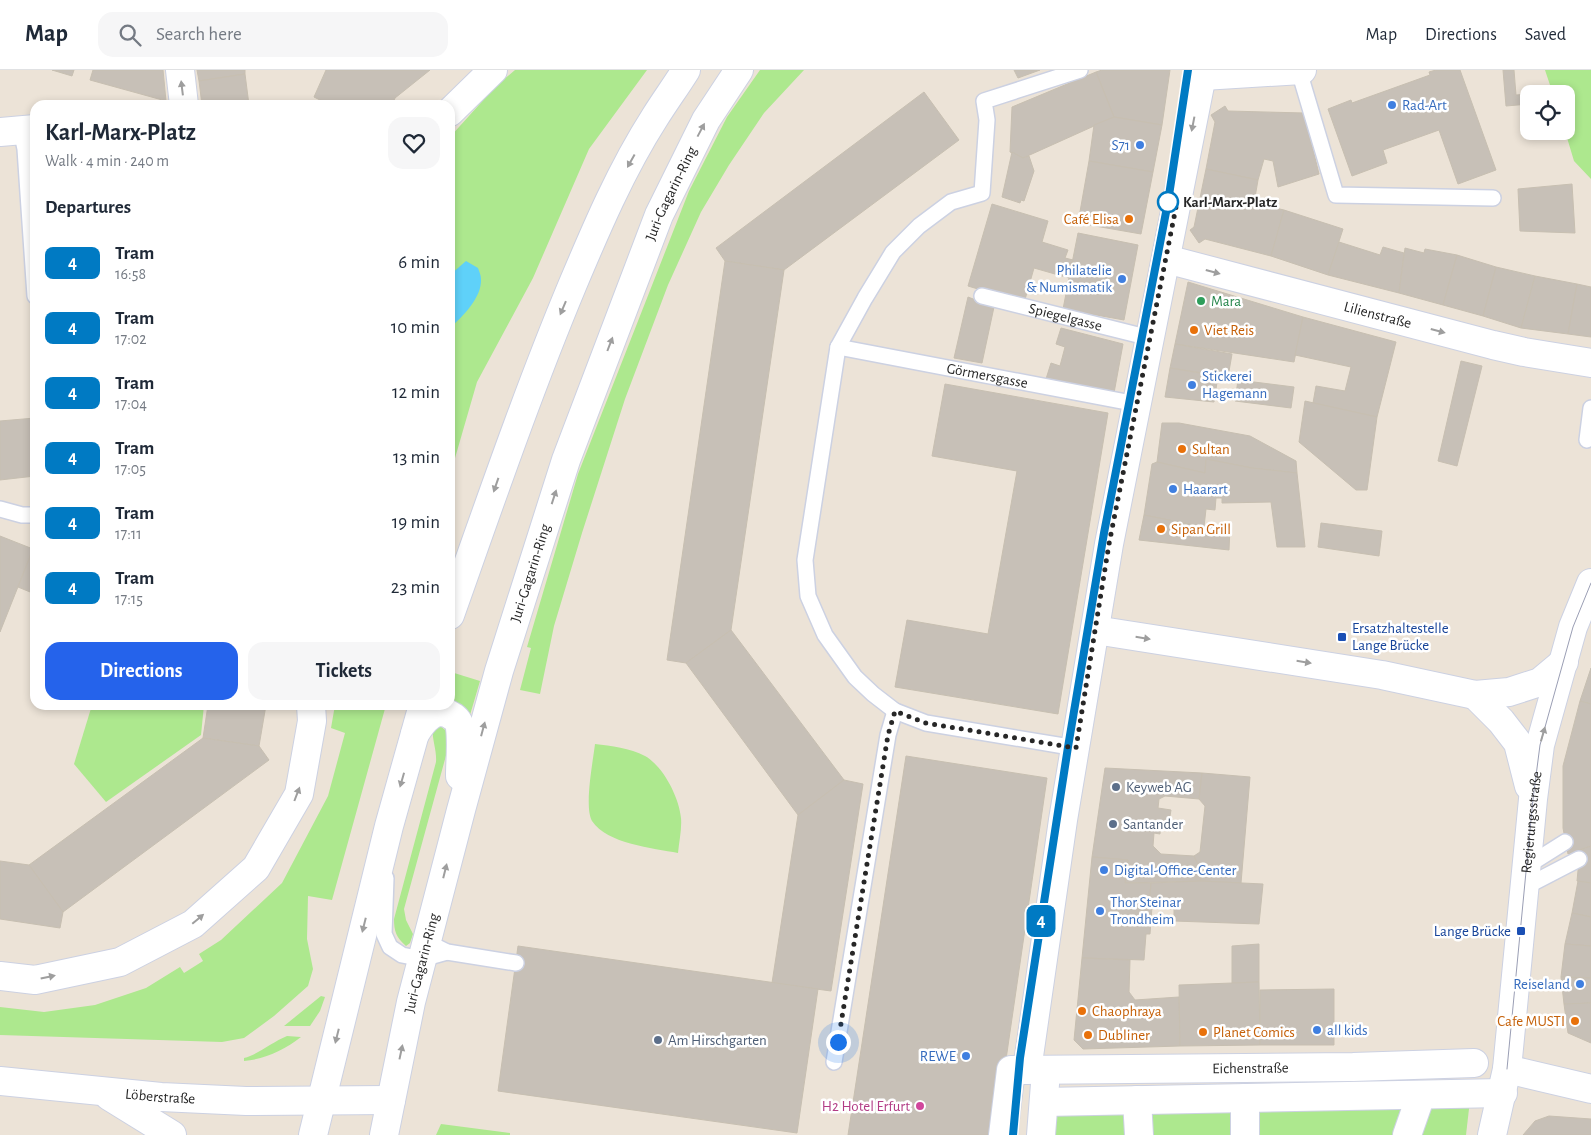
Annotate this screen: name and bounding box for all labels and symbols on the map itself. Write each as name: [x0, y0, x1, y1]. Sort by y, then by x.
one-way arrow: [178, 79, 186, 95]
place label: Rad-Art: [1402, 98, 1447, 113]
marker: Rad-Art: [1386, 99, 1398, 111]
one-way arrow: [1189, 116, 1197, 131]
one-way arrow: [697, 123, 705, 138]
place label: S71: [1112, 138, 1130, 153]
marker: S71: [1134, 139, 1146, 151]
street label: Juri-Gagarin-Ring: [642, 143, 699, 243]
one-way arrow: [626, 154, 635, 168]
marker: Karl-Marx-Platz: [1157, 191, 1179, 213]
place label: Karl-Marx-Platz: [1183, 195, 1277, 210]
place label: Café Elisa: [1064, 212, 1119, 227]
marker: Café Elisa: [1123, 213, 1135, 225]
place label: Philatelie & Numismatik: [1026, 263, 1112, 295]
one-way arrow: [1205, 268, 1220, 276]
marker: Philatelie & Numismatik: [1116, 273, 1128, 285]
place label: Mara: [1211, 294, 1241, 309]
marker: Mara: [1195, 295, 1207, 307]
street label: Lilienstraße: [1342, 299, 1413, 331]
street label: Spiegelgasse: [1027, 300, 1104, 333]
one-way arrow: [558, 301, 566, 315]
place label: Viet Reis: [1204, 323, 1254, 338]
marker: Viet Reis: [1188, 324, 1200, 336]
one-way arrow: [1430, 327, 1445, 335]
one-way arrow: [607, 337, 614, 352]
street label: Görmersgasse: [946, 360, 1029, 391]
place label: Stickerei Hagemann: [1202, 369, 1267, 401]
marker: Stickerei Hagemann: [1186, 379, 1198, 391]
place label: Sultan: [1192, 442, 1230, 457]
marker: Sultan: [1176, 443, 1188, 455]
one-way arrow: [492, 478, 500, 493]
place label: Haarart: [1183, 482, 1228, 497]
marker: Haarart: [1167, 483, 1179, 495]
one-way arrow: [551, 489, 559, 504]
street label: Juri-Gagarin-Ring: [507, 521, 553, 624]
place label: Sipan Grill: [1171, 522, 1231, 537]
marker: Sipan Grill: [1155, 523, 1167, 535]
place label: Ersatzhaltestelle Lange Brücke: [1352, 621, 1449, 653]
marker: Ersatzhaltestelle Lange Brücke: [1336, 631, 1348, 643]
one-way arrow: [1135, 634, 1151, 642]
one-way arrow: [1296, 659, 1312, 667]
one-way arrow: [479, 722, 487, 737]
one-way arrow: [1540, 727, 1548, 742]
street label: Regierungsstraße: [1518, 770, 1544, 874]
one-way arrow: [397, 773, 405, 788]
place label: Keyweb AG: [1126, 780, 1192, 795]
marker: Keyweb AG: [1110, 781, 1122, 793]
one-way arrow: [293, 786, 301, 801]
place label: Santander: [1123, 817, 1183, 832]
marker: Santander: [1107, 818, 1119, 830]
one-way arrow: [441, 863, 449, 878]
place label: Digital-Office-Center: [1114, 863, 1237, 878]
marker: Digital-Office-Center: [1098, 864, 1110, 876]
place label: Thor Steinar Trondheim: [1110, 895, 1181, 927]
line badge: 4: [1025, 905, 1057, 937]
marker: Thor Steinar Trondheim: [1094, 905, 1106, 917]
street label: Juri-Gagarin-Ring: [401, 911, 441, 1014]
one-way arrow: [191, 914, 204, 925]
one-way arrow: [360, 917, 368, 932]
place label: Lange Brücke: [1434, 924, 1511, 939]
marker: Lange Brücke: [1515, 925, 1527, 937]
one-way arrow: [41, 973, 57, 981]
place label: Reiseland: [1513, 977, 1570, 992]
marker: Reiseland: [1574, 978, 1586, 990]
place label: Chaophraya: [1092, 1004, 1162, 1019]
marker: Chaophraya: [1076, 1005, 1088, 1017]
place label: Cafe MUSTI: [1497, 1014, 1565, 1029]
marker: Cafe MUSTI: [1569, 1015, 1581, 1027]
place label: all kids: [1327, 1023, 1368, 1038]
marker: all kids: [1311, 1024, 1323, 1036]
place label: Planet Comics: [1213, 1025, 1295, 1040]
marker: Planet Comics: [1197, 1026, 1209, 1038]
place label: Dubliner: [1098, 1028, 1150, 1043]
one-way arrow: [333, 1029, 341, 1044]
marker: Dubliner: [1082, 1029, 1094, 1041]
your location: [826, 1030, 851, 1055]
place label: Am Hirschgarten: [668, 1033, 767, 1048]
marker: Am Hirschgarten: [652, 1034, 664, 1046]
one-way arrow: [397, 1045, 405, 1060]
place label: REWE: [920, 1049, 956, 1064]
marker: REWE: [960, 1050, 972, 1062]
street label: Eichenstraße: [1212, 1060, 1289, 1076]
street label: Löberstraße: [125, 1086, 196, 1106]
place label: H2 Hotel Erfurt: [822, 1099, 910, 1114]
marker: H2 Hotel Erfurt: [914, 1100, 926, 1112]

